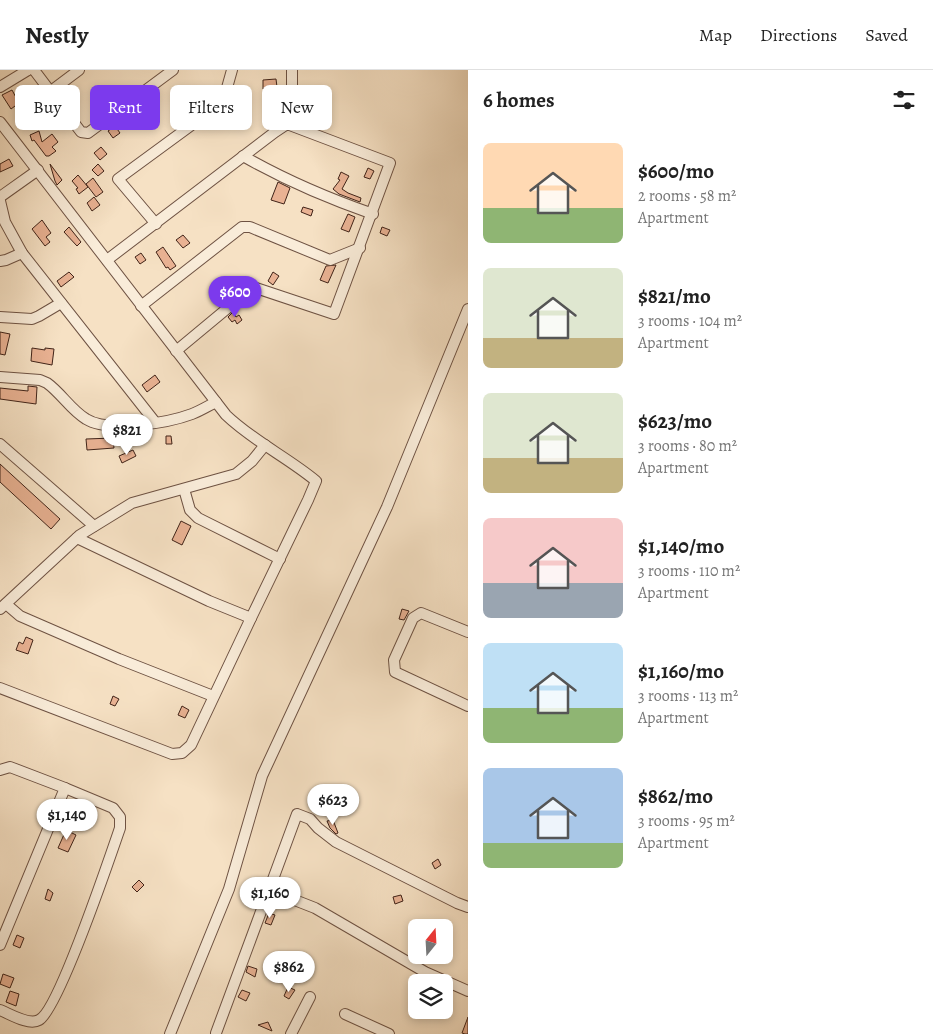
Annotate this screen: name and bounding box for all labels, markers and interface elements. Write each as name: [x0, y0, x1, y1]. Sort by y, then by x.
text: Nestly: [25, 19, 88, 51]
text: Map: [699, 23, 732, 47]
text: Directions: [760, 23, 837, 47]
text: Saved: [865, 23, 908, 47]
chip: Buy: [15, 85, 80, 130]
chip: Rent: [90, 85, 160, 130]
chip: Filters: [170, 85, 252, 130]
chip: New: [262, 85, 332, 130]
text: 6 homes: [483, 86, 555, 114]
icon: filters: [890, 86, 918, 114]
text: $600/mo: [638, 157, 714, 185]
icon: home: [523, 163, 583, 223]
text: 2 rooms · 58 m²: [638, 185, 736, 207]
text: Apartment: [638, 207, 709, 229]
pin: $600: [205, 276, 265, 318]
text: $600: [219, 281, 251, 303]
text: $821/mo: [638, 282, 711, 310]
icon: home: [523, 288, 583, 348]
text: 3 rooms · 104 m²: [638, 310, 742, 332]
text: Apartment: [638, 332, 709, 354]
text: $623/mo: [638, 407, 712, 435]
icon: home: [523, 413, 583, 473]
pin: $821: [97, 414, 157, 456]
text: $821: [113, 419, 141, 441]
text: 3 rooms · 80 m²: [638, 435, 737, 457]
text: Apartment: [638, 457, 709, 479]
text: $1,140/mo: [638, 532, 724, 560]
icon: home: [523, 538, 583, 598]
text: 3 rooms · 110 m²: [638, 560, 740, 582]
text: Apartment: [638, 582, 709, 604]
text: $1,160/mo: [638, 657, 724, 685]
icon: home: [523, 663, 583, 723]
text: 3 rooms · 113 m²: [638, 685, 738, 707]
text: Apartment: [638, 707, 709, 729]
text: $862/mo: [638, 782, 713, 810]
pin: $623: [303, 784, 363, 826]
icon: home: [523, 788, 583, 848]
text: $623: [318, 789, 348, 811]
pin: $1,140: [26, 798, 108, 841]
text: $1,140: [48, 804, 86, 826]
text: 3 rooms · 95 m²: [638, 810, 735, 832]
text: Apartment: [638, 832, 709, 854]
pin: $1,160: [229, 876, 311, 919]
text: $1,160: [251, 882, 289, 904]
north arrow: [408, 919, 452, 964]
map controls: [408, 919, 453, 1019]
pin: $862: [259, 950, 319, 993]
text: $862: [274, 956, 304, 978]
button: layers: [408, 974, 453, 1019]

